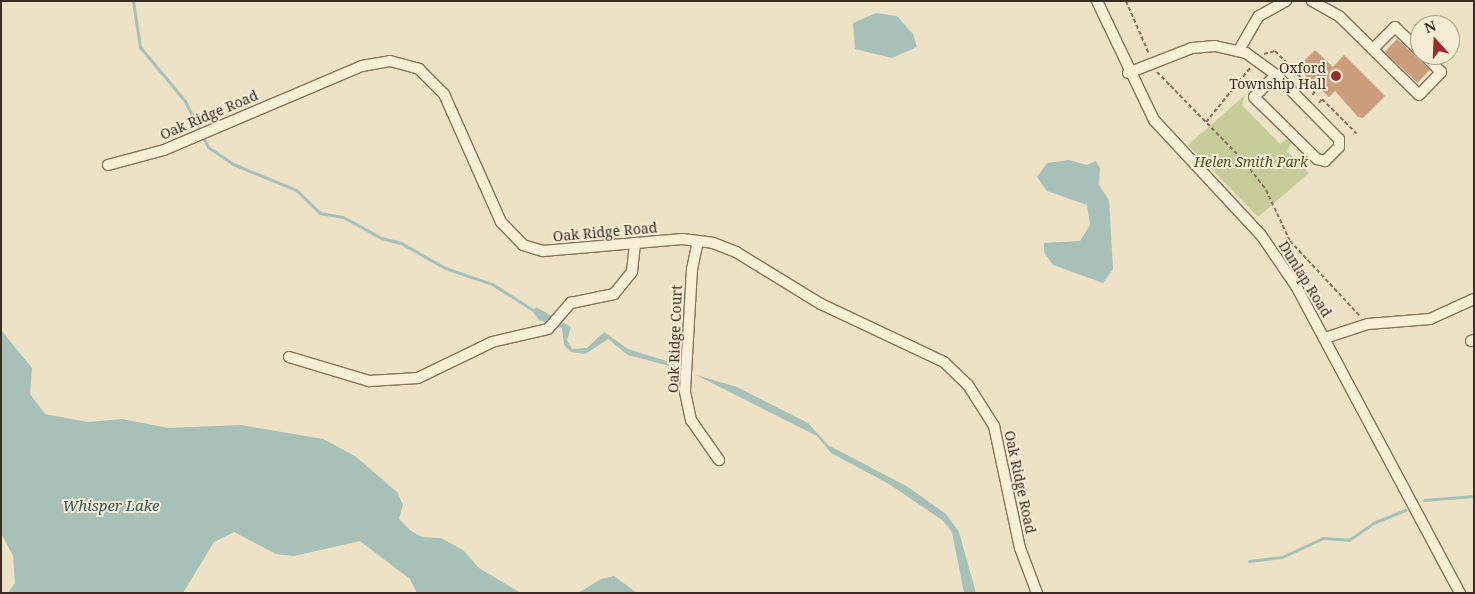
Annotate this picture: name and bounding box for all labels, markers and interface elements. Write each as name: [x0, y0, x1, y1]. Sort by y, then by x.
north arrow: [1410, 15, 1460, 65]
text: N: [1422, 16, 1438, 37]
place label: Oxford Township Hall: [1229, 60, 1326, 92]
marker: Oxford Township Hall: [1330, 70, 1342, 82]
street label: Oak Ridge Road: [158, 87, 260, 143]
park label: Helen Smith Park: [1194, 154, 1308, 170]
street label: Oak Ridge Road: [552, 219, 658, 245]
street label: Dunlap Road: [1275, 238, 1335, 320]
street label: Oak Ridge Court: [665, 285, 685, 393]
street label: Oak Ridge Road: [1001, 429, 1039, 535]
water label: Whisper Lake: [63, 497, 159, 515]

